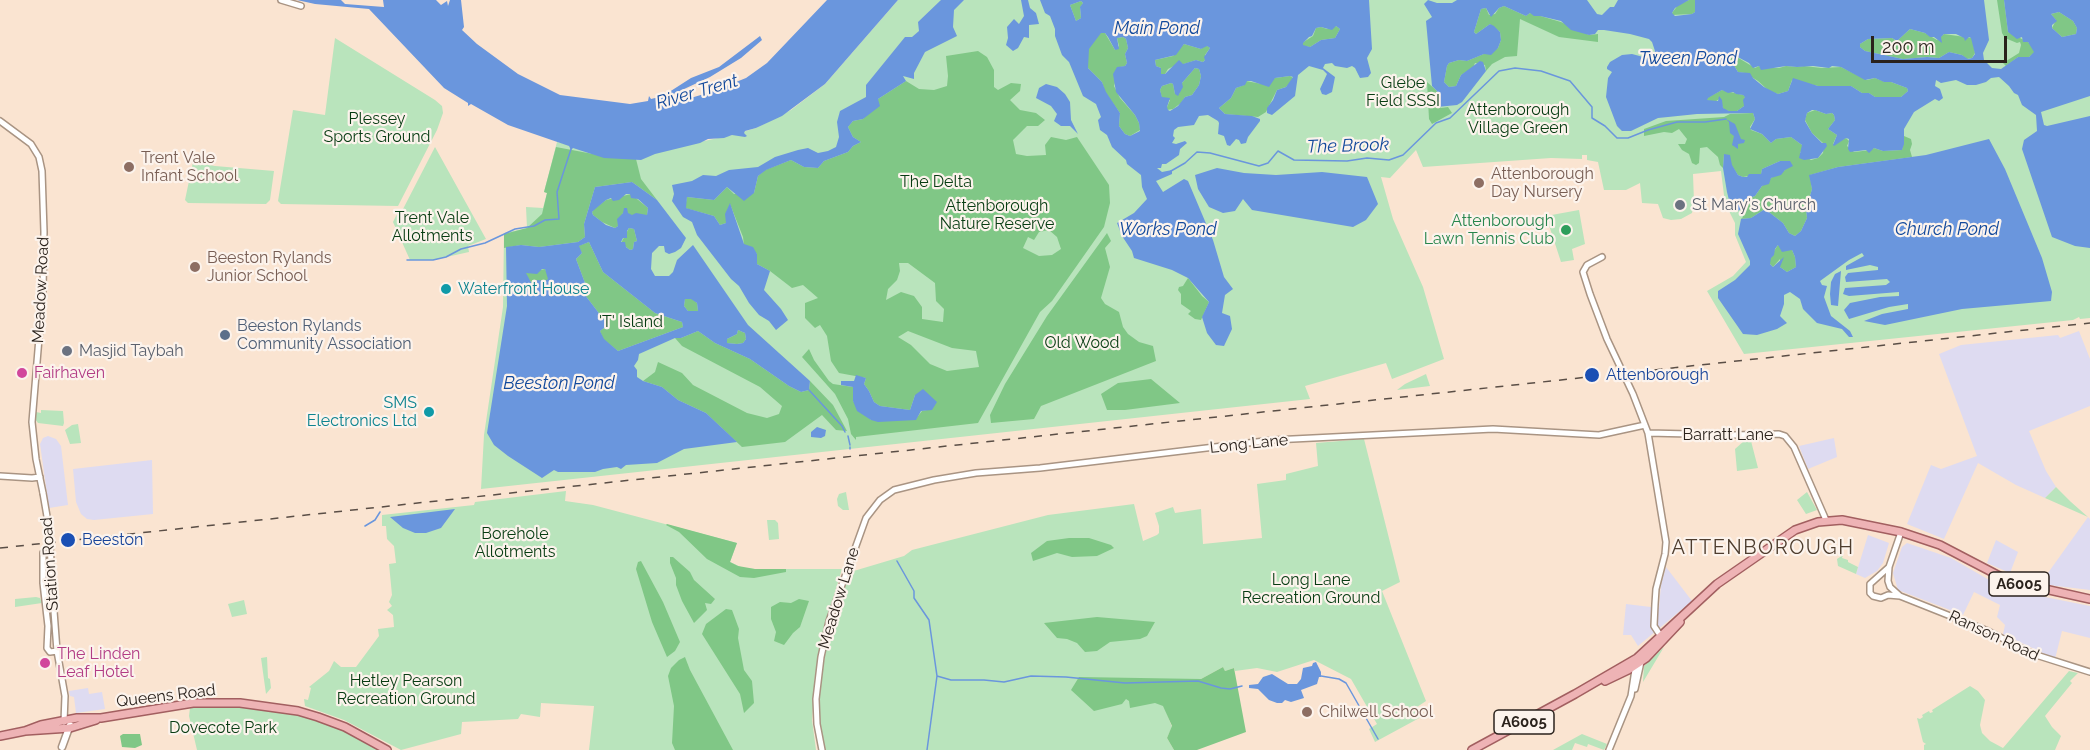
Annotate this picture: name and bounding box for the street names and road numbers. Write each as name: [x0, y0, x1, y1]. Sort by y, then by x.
street label: Meadow Road: [29, 236, 53, 344]
street label: Barratt Lane: [1683, 425, 1773, 445]
street label: Long Lane: [1209, 430, 1289, 458]
street label: Station Road: [37, 517, 63, 611]
street label: Meadow Lane: [814, 545, 864, 651]
road number: A6005: [1989, 572, 2049, 596]
street label: Ranson Road: [1946, 607, 2042, 665]
street label: Queens Road: [115, 680, 217, 712]
road number: A6005: [1494, 710, 1554, 734]

